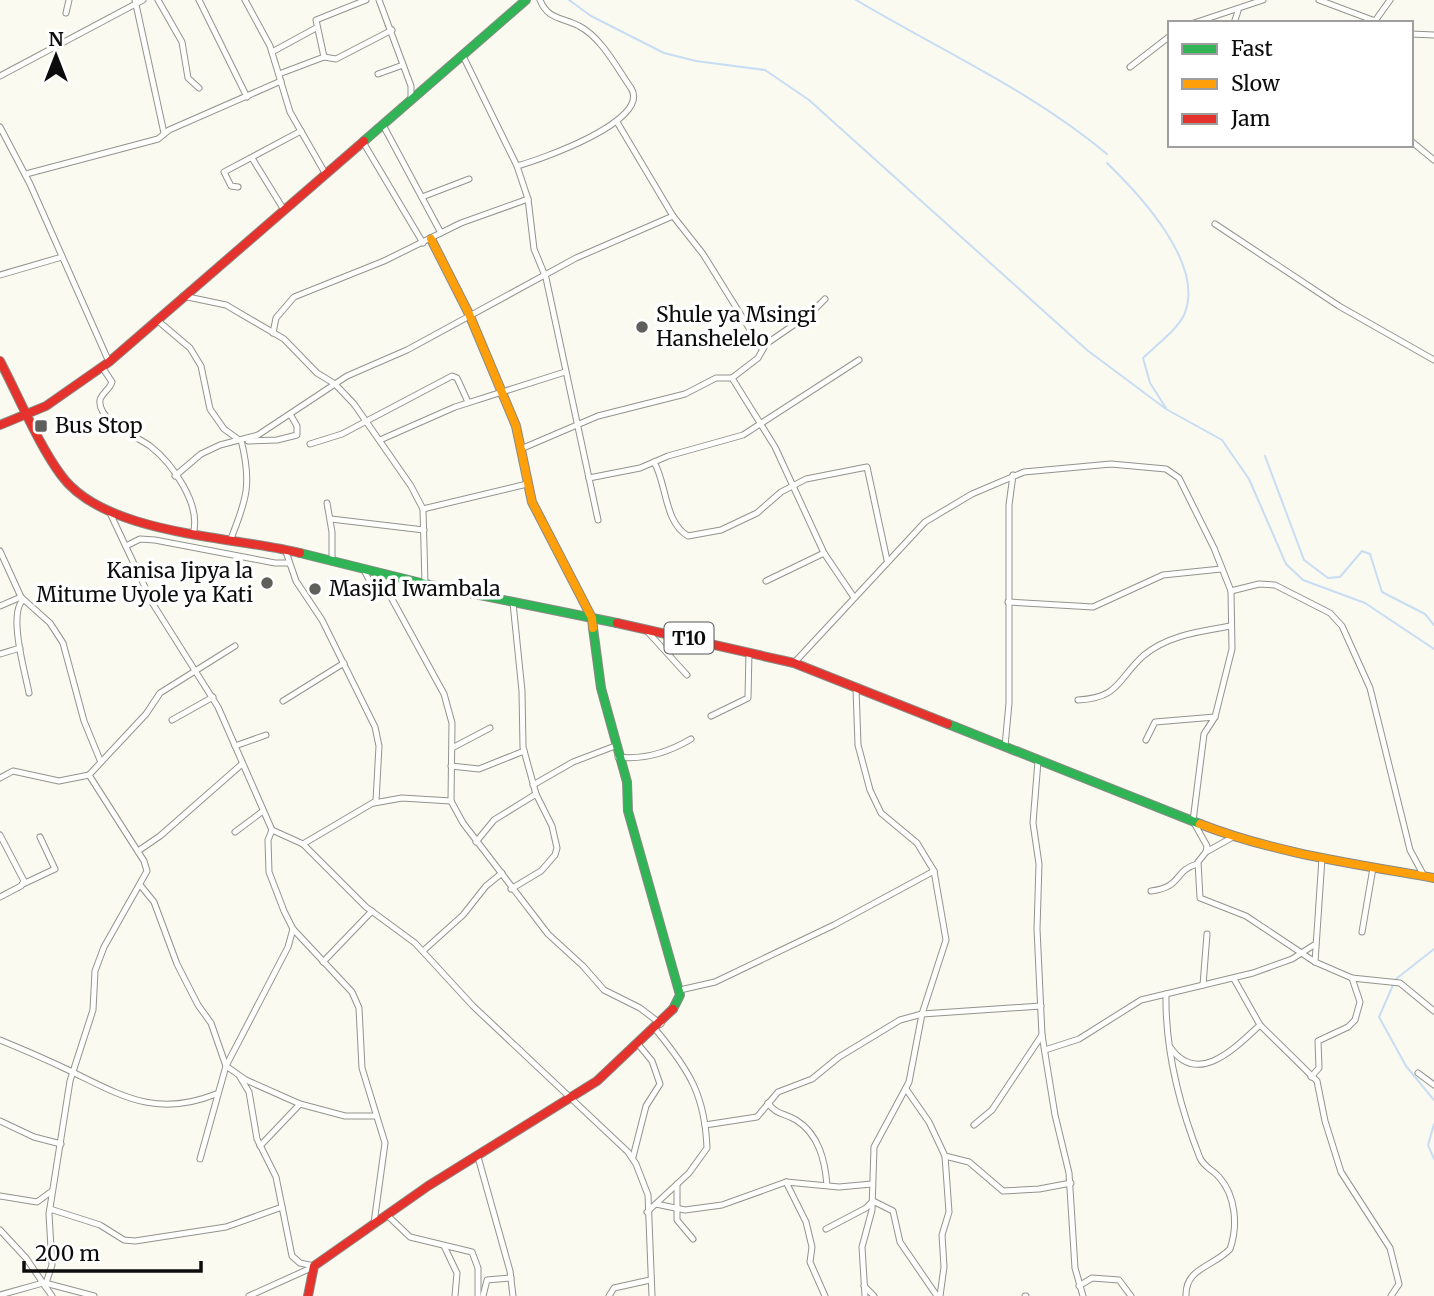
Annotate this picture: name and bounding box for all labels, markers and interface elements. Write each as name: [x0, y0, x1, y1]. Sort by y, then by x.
north arrow: [21, 21, 91, 91]
legend: [1168, 21, 1413, 147]
text: N: [48, 27, 64, 51]
text: Fast: [1231, 35, 1273, 62]
text: Slow: [1231, 70, 1280, 97]
text: Jam: [1230, 105, 1270, 132]
place label: Shule ya Msingi Hanshelelo: [656, 301, 817, 352]
marker: Shule ya Msingi Hanshelelo: [634, 319, 650, 335]
place label: Bus Stop: [55, 412, 143, 439]
marker: Bus Stop: [33, 418, 49, 434]
place label: Kanisa Jipya la Mitume Uyole ya Kati: [36, 557, 253, 608]
marker: Kanisa Jipya la Mitume Uyole ya Kati: [259, 575, 275, 591]
place label: Masjid Iwambala: [329, 575, 500, 602]
marker: Masjid Iwambala: [307, 581, 323, 597]
road number: T10: [664, 622, 714, 653]
scale bar: [24, 1230, 201, 1274]
text: 200 m: [35, 1240, 100, 1267]

